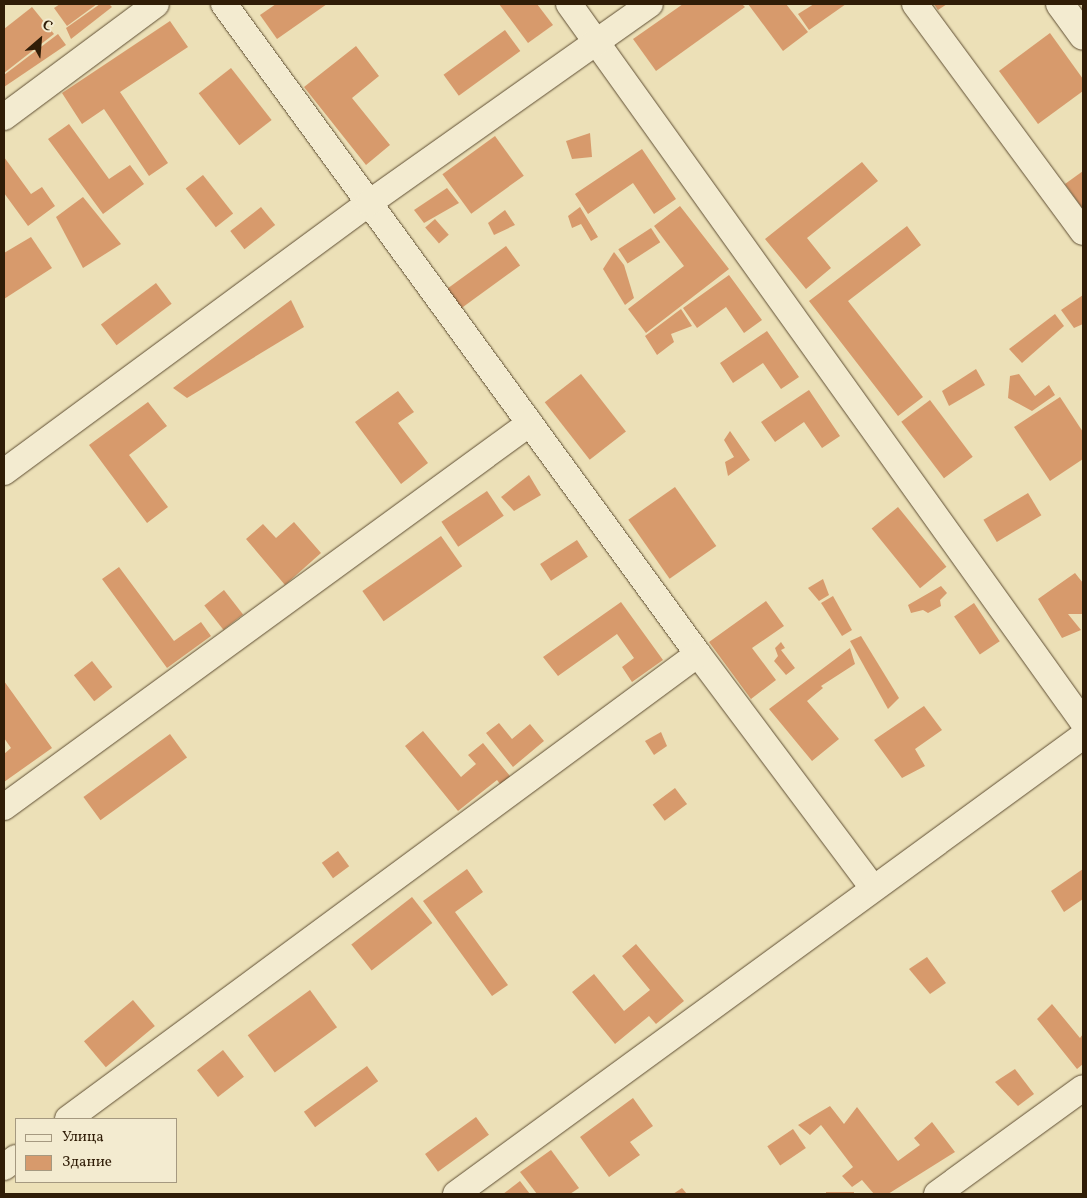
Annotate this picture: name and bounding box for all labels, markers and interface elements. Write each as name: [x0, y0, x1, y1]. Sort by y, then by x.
north arrow: [15, 15, 65, 65]
text: С: [39, 16, 55, 37]
legend: [15, 1118, 178, 1183]
text: Улица: [62, 1127, 104, 1148]
text: Здание: [62, 1152, 112, 1173]

